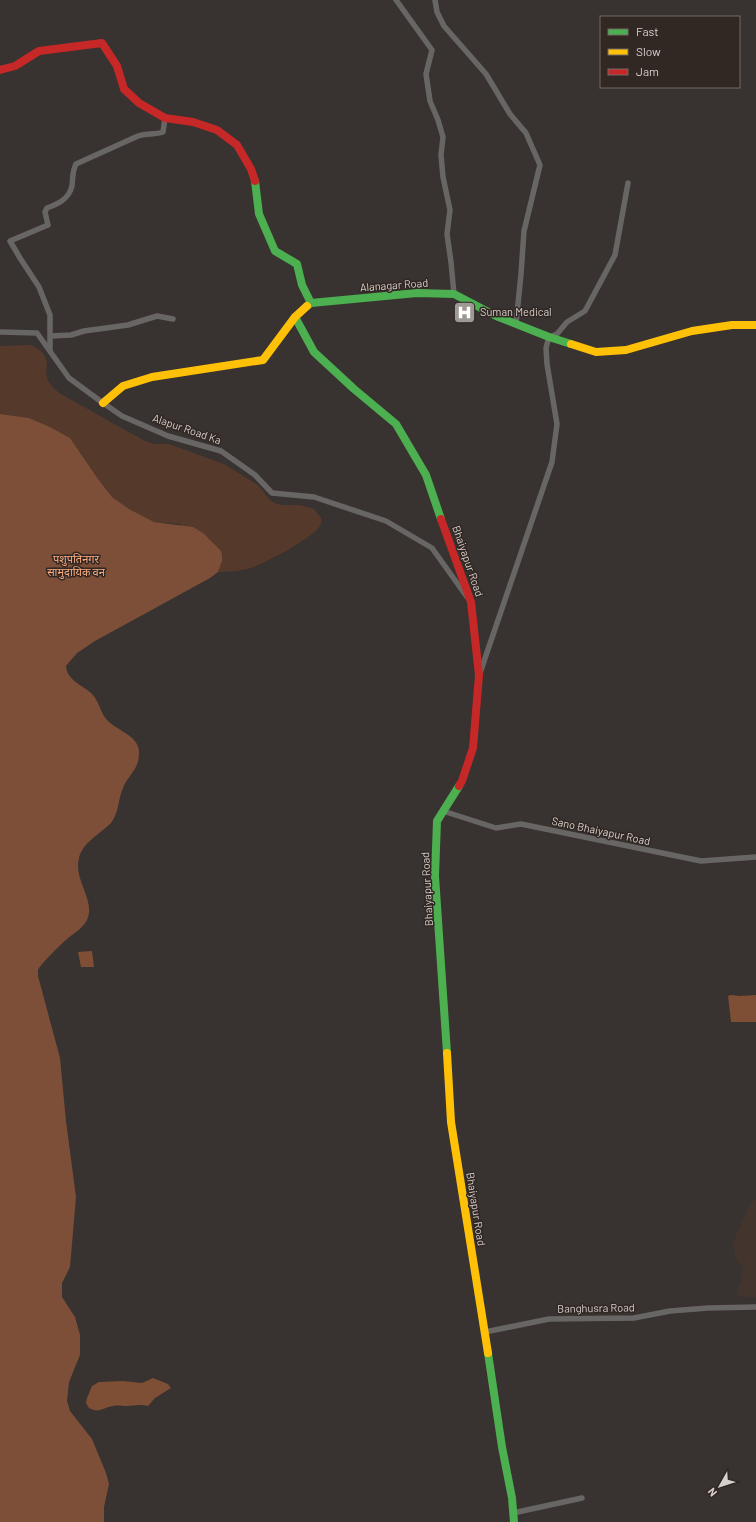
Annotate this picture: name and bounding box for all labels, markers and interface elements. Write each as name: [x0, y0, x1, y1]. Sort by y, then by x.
legend: [600, 16, 740, 88]
text: Fast: [636, 24, 659, 38]
text: Slow: [636, 44, 661, 58]
text: Jam: [636, 64, 659, 78]
street label: Alanagar Road: [359, 276, 429, 293]
hospital icon: Suman Medical: [451, 299, 477, 325]
place label: Suman Medical: [480, 305, 552, 318]
street label: Alapur Road Ka: [151, 411, 223, 446]
street label: Bhaiyapur Road: [450, 524, 487, 598]
park label: पशुपतिनगर सामुदायिक वन: [47, 552, 106, 579]
street label: Sano Bhaiyapur Road: [551, 814, 652, 847]
street label: Bhaiyapur Road: [418, 852, 435, 926]
street label: Bhaiyapur Road: [464, 1171, 489, 1247]
street label: Banghusra Road: [557, 1300, 635, 1315]
north arrow: [700, 1466, 740, 1506]
text: N: [704, 1486, 719, 1500]

